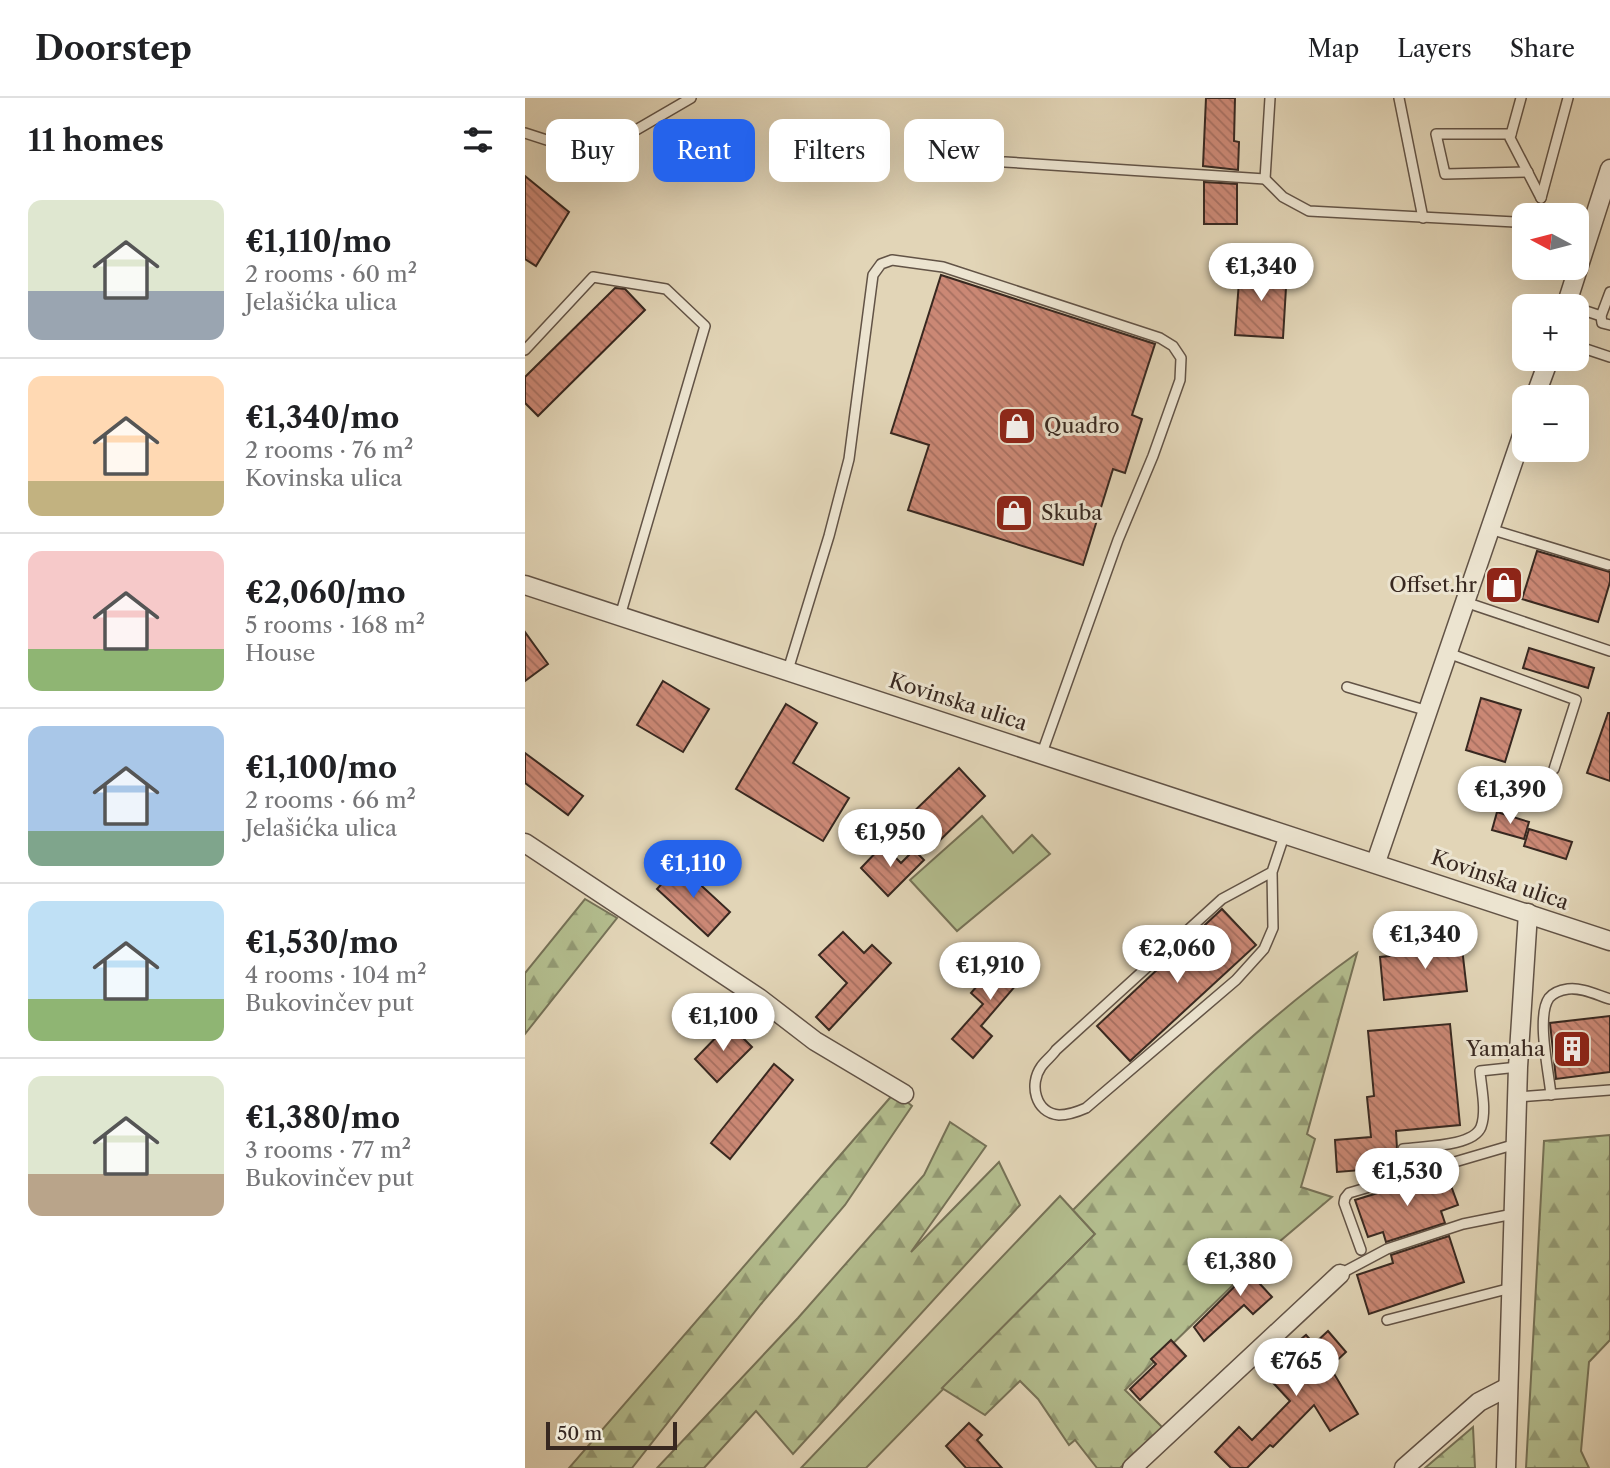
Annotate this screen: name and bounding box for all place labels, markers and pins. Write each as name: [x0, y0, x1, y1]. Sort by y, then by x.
pin: €1,340: [1204, 244, 1318, 303]
shop icon: Quadro: [996, 405, 1038, 447]
place label: Quadro: [1044, 413, 1120, 438]
shop icon: Skuba: [993, 492, 1035, 534]
place label: Skuba: [1041, 500, 1103, 525]
shop icon: Offset.hr: [1483, 564, 1525, 606]
place label: Offset.hr: [1389, 572, 1477, 597]
pin: €1,390: [1453, 766, 1567, 826]
pin: €1,950: [833, 810, 947, 869]
pin: €1,110: [636, 840, 750, 900]
pin: €1,340: [1368, 912, 1482, 971]
pin: €2,060: [1120, 926, 1234, 985]
pin: €1,910: [933, 942, 1047, 1002]
pin: €1,100: [666, 993, 780, 1053]
building icon: Yamaha: [1551, 1028, 1593, 1070]
place label: Yamaha: [1465, 1036, 1546, 1061]
pin: €1,530: [1350, 1148, 1464, 1208]
pin: €1,380: [1183, 1238, 1297, 1298]
pin: €765: [1255, 1338, 1337, 1398]

